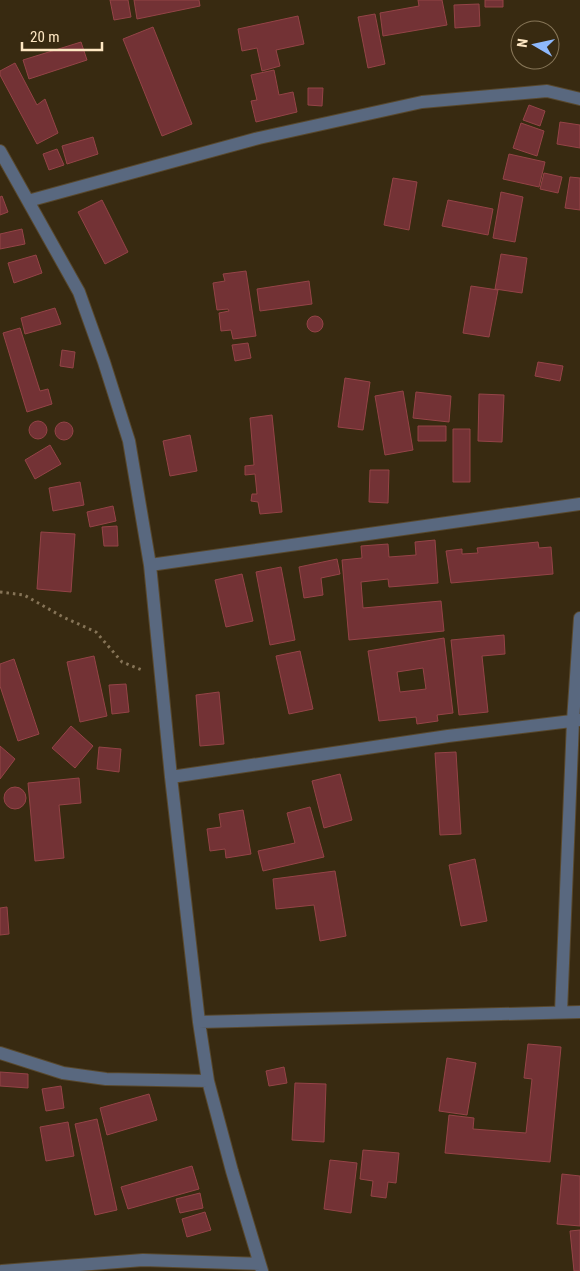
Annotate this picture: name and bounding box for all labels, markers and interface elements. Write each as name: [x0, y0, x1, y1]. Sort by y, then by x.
scale bar: [22, 20, 102, 52]
north arrow: [510, 20, 560, 70]
text: 20 m: [30, 28, 60, 46]
text: N: [514, 37, 531, 48]

